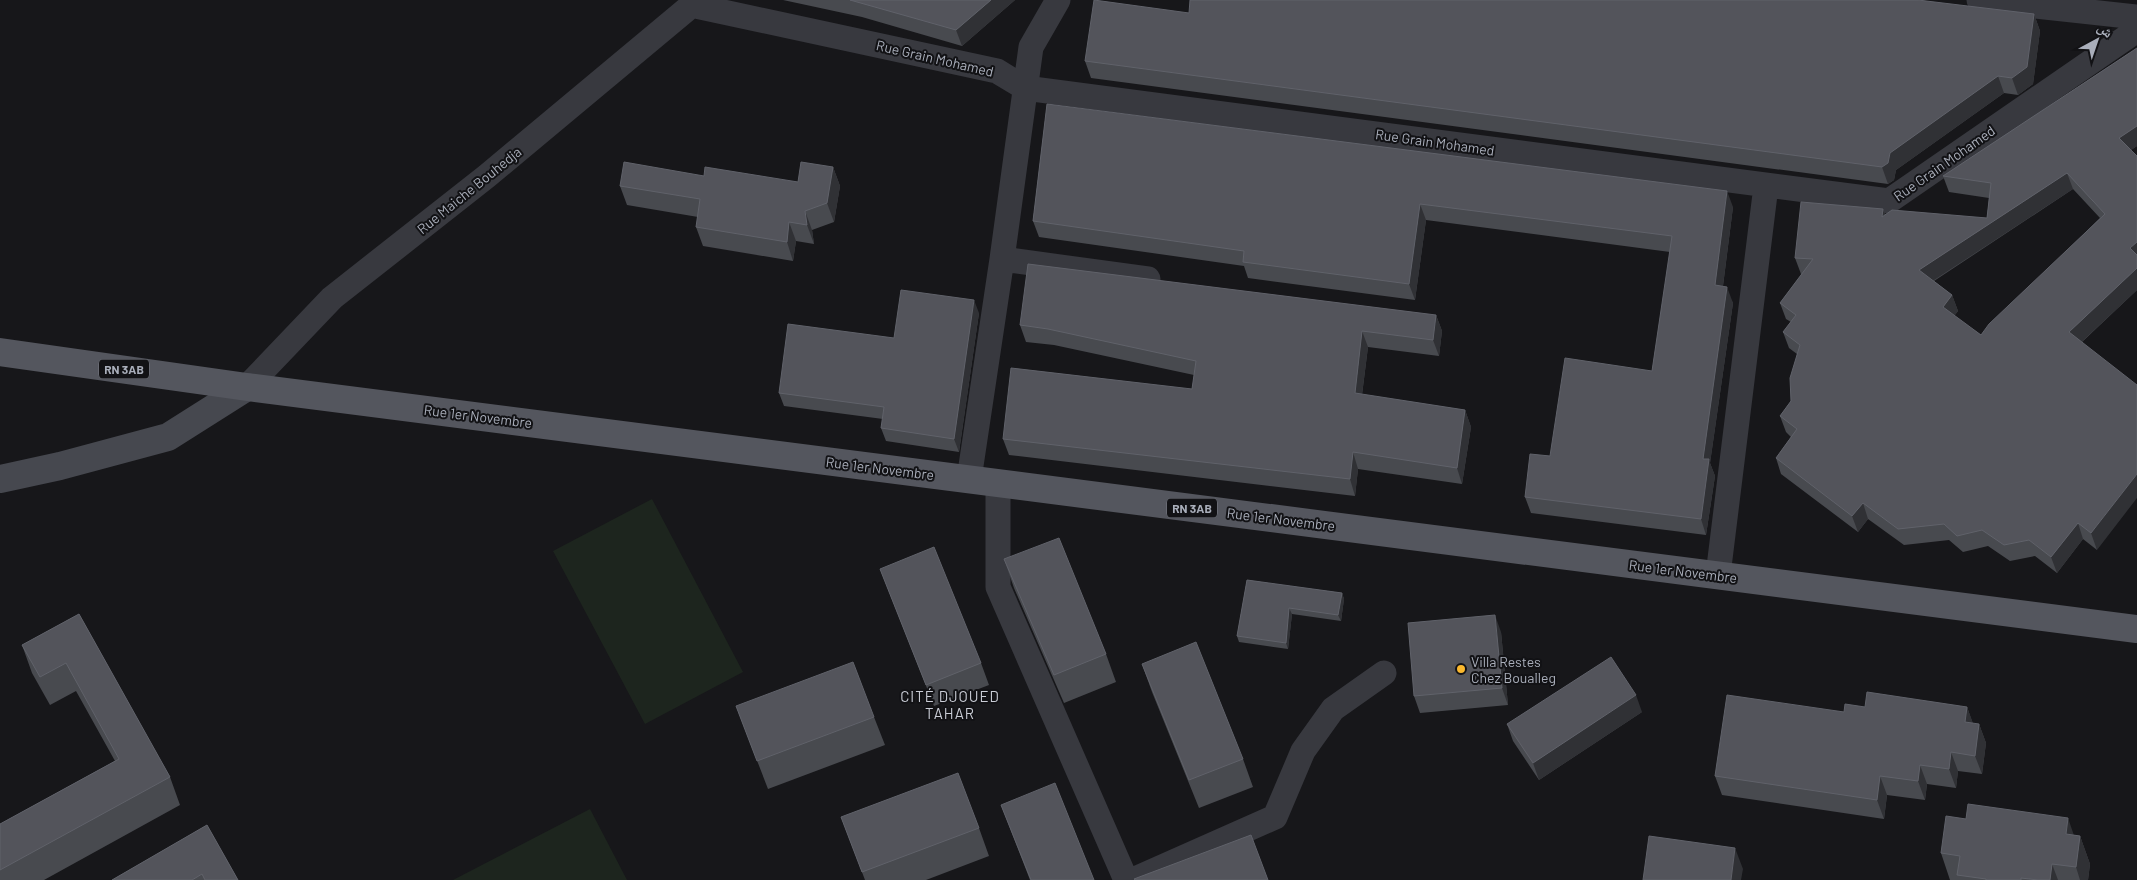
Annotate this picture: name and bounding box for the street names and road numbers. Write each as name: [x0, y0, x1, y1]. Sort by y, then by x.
street label: Rue Grain Mohamed: [875, 36, 995, 80]
street label: Rue Grain Mohamed: [1890, 122, 1998, 204]
street label: Rue Grain Mohamed: [1374, 125, 1496, 159]
street label: Rue Maiche Bouhedja: [413, 143, 525, 237]
road number: RN 3AB: [99, 359, 149, 378]
street label: Rue 1er Novembre: [423, 401, 533, 431]
street label: Rue 1er Novembre: [825, 453, 935, 483]
road number: RN 3AB: [1167, 498, 1217, 518]
street label: Rue 1er Novembre: [1226, 504, 1336, 534]
street label: Rue 1er Novembre: [1628, 556, 1738, 586]

